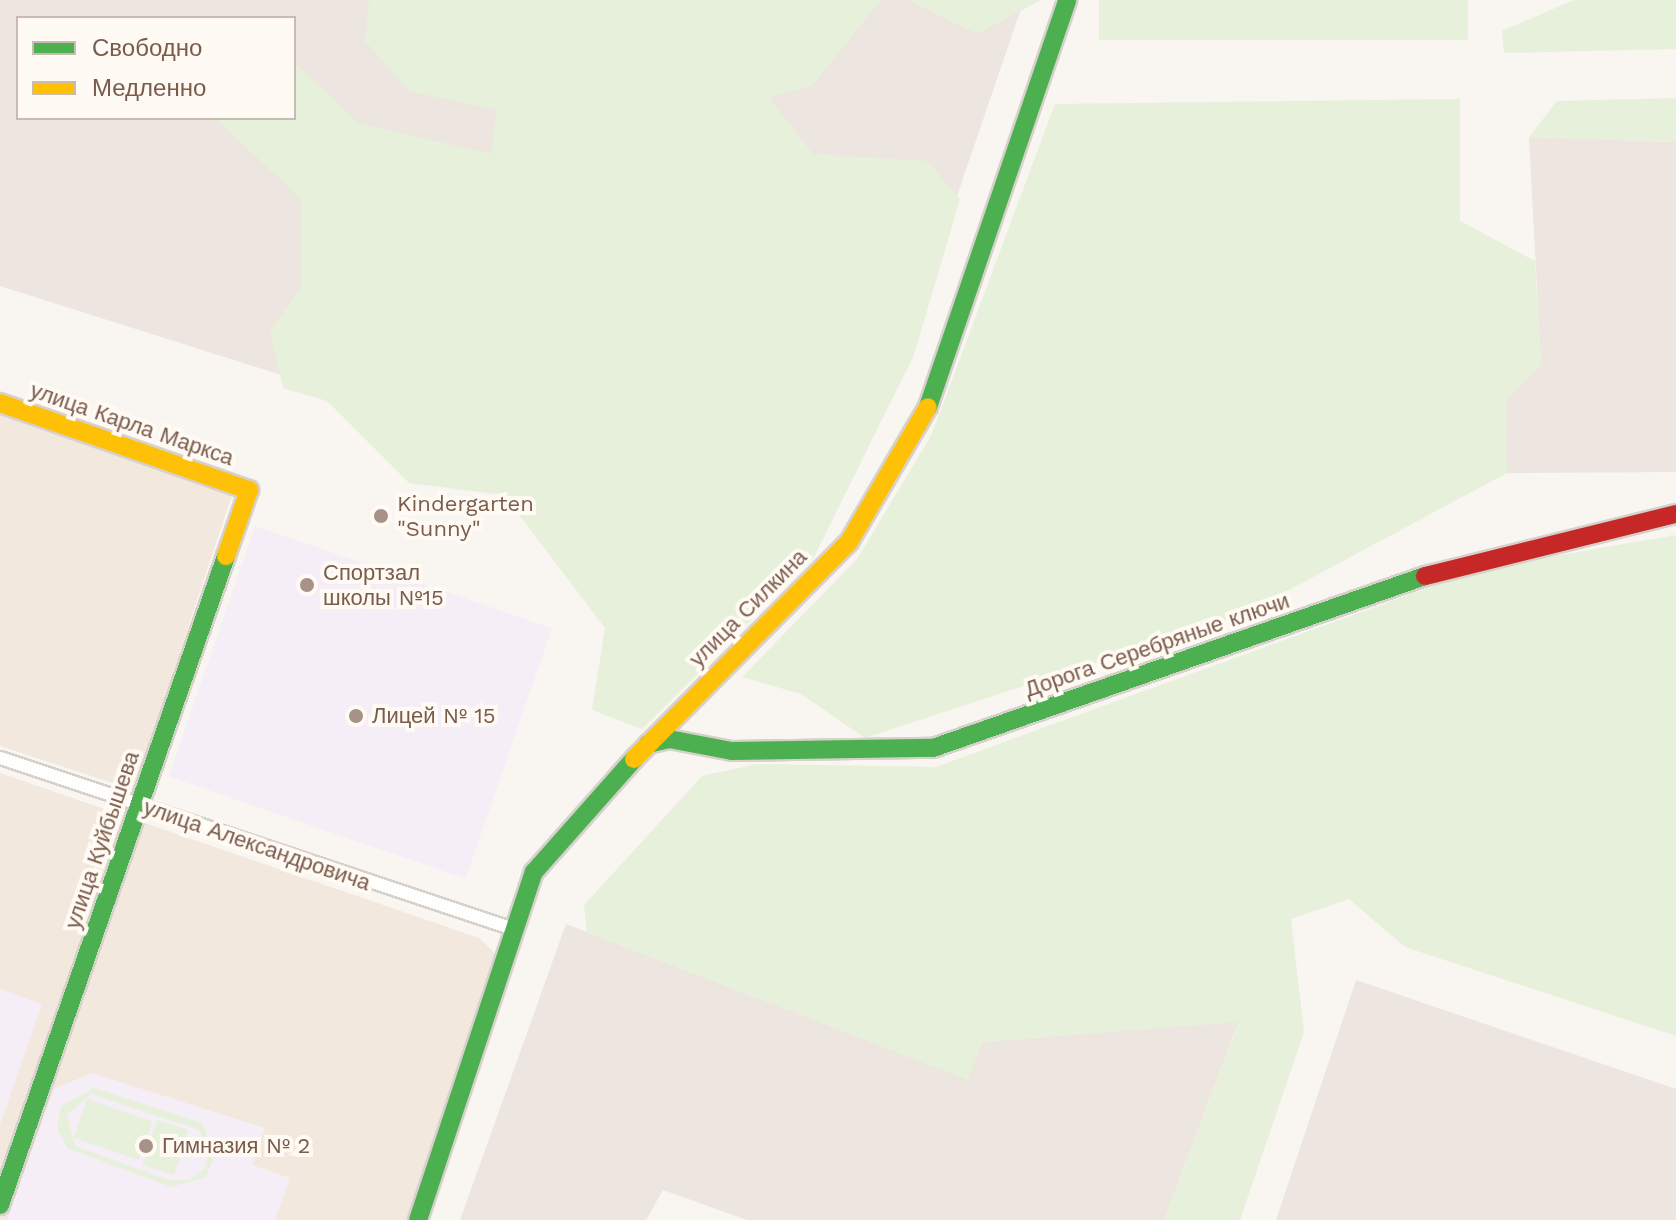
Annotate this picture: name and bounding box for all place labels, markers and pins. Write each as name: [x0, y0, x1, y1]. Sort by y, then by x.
place label: Kindergarten "Sunny": [397, 490, 534, 542]
marker: Kindergarten "Sunny": [372, 507, 390, 525]
place label: Спортзал школы №15: [323, 559, 444, 610]
marker: Спортзал школы №15: [298, 576, 316, 594]
place label: Лицей № 15: [372, 703, 496, 729]
marker: Лицей № 15: [347, 707, 365, 725]
place label: Гимназия № 2: [162, 1133, 310, 1159]
marker: Гимназия № 2: [137, 1137, 155, 1155]

